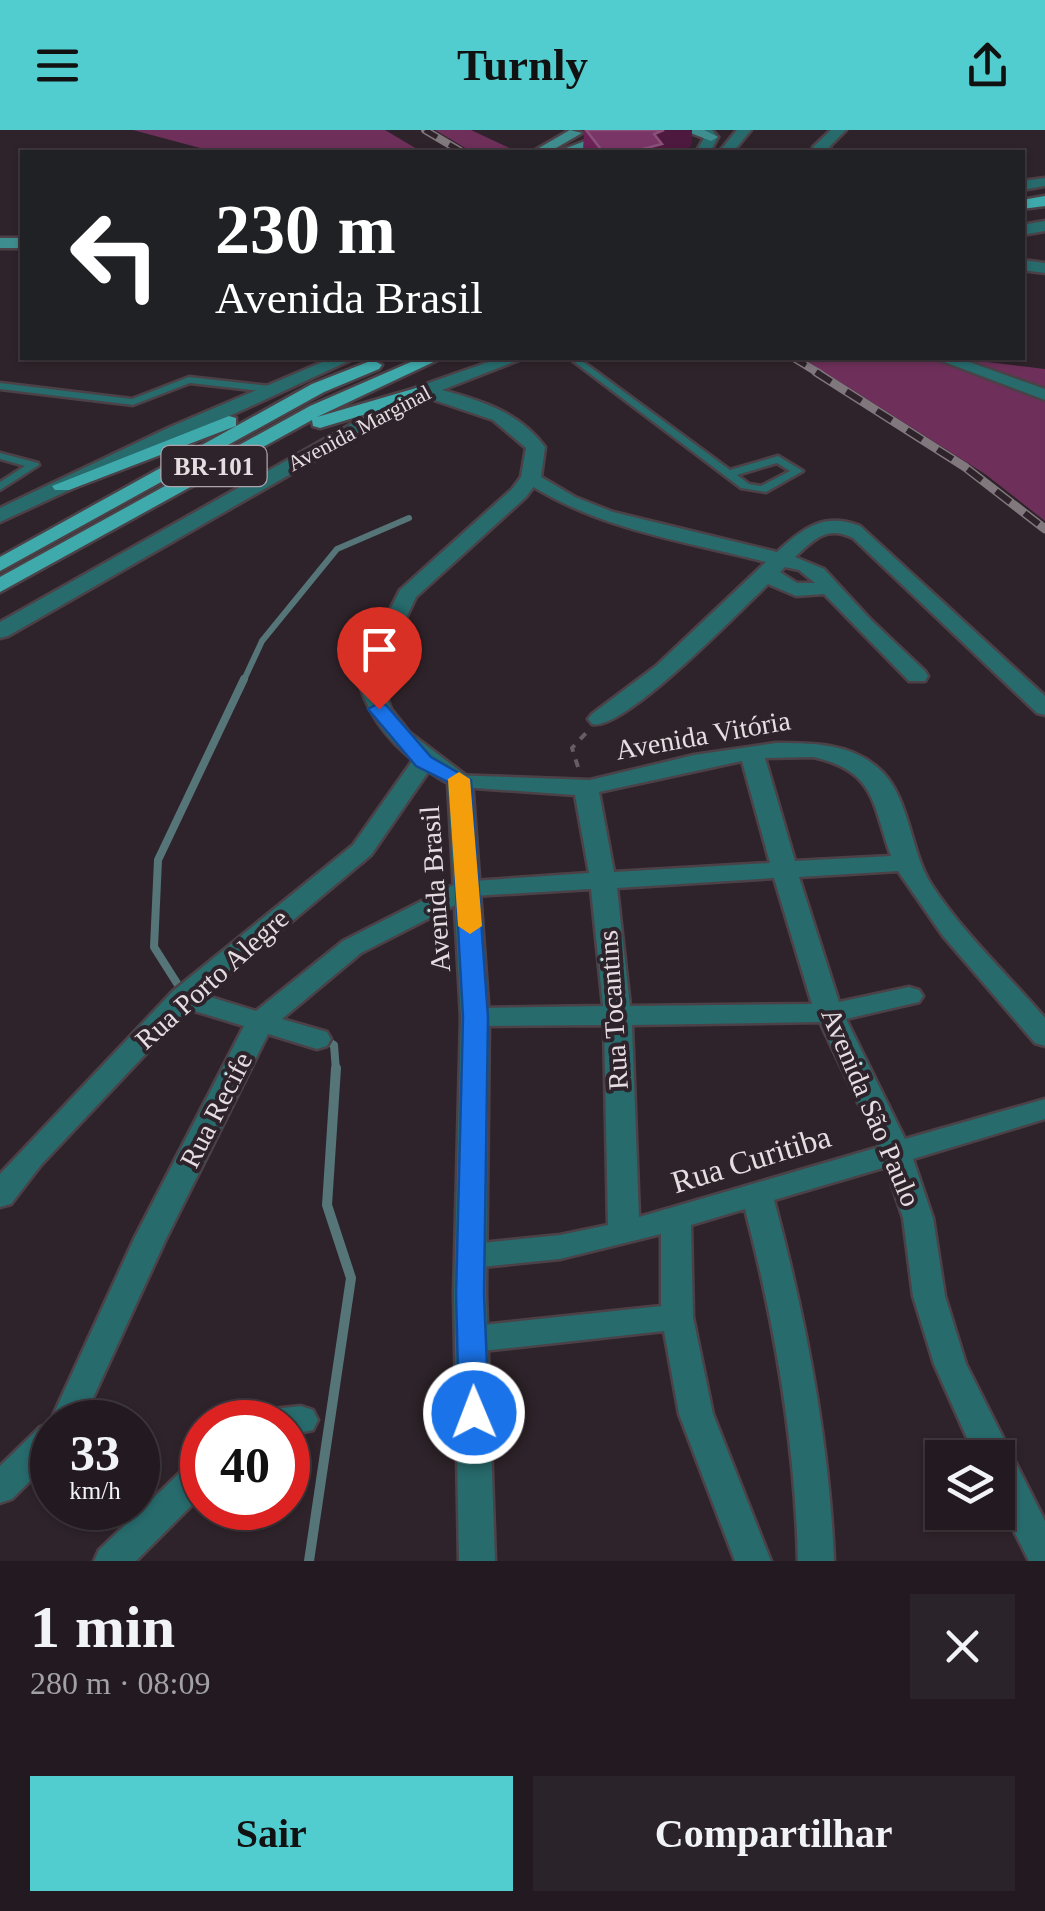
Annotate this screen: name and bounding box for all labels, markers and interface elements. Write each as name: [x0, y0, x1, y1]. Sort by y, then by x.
icon: menu: [30, 38, 85, 93]
icon: share: [960, 38, 1015, 93]
text: Turnly: [457, 40, 588, 90]
icon: left: [50, 190, 180, 320]
text: 230 m: [215, 191, 396, 268]
text: Avenida Brasil: [215, 273, 483, 323]
street label: Avenida Marginal: [283, 380, 435, 476]
road number: BR-101: [162, 446, 266, 486]
pin: [337, 607, 422, 710]
icon: arrive: [352, 622, 407, 677]
street label: Avenida Vitória: [613, 704, 793, 766]
street label: Avenida Brasil: [414, 805, 456, 973]
street label: Rua Porto Alegre: [129, 902, 295, 1056]
street label: Rua Tocantins: [592, 929, 634, 1091]
street label: Avenida São Paulo: [815, 1003, 927, 1211]
street label: Rua Recife: [174, 1047, 258, 1173]
street label: Rua Curitiba: [667, 1118, 835, 1200]
position arrow: [422, 1361, 526, 1465]
speed limit sign: 40: [180, 1400, 310, 1530]
text: 33: [70, 1425, 120, 1481]
map controls: [925, 1440, 1015, 1530]
button: layers: [925, 1440, 1015, 1530]
text: km/h: [69, 1477, 121, 1504]
text: 1 min: [30, 1594, 175, 1660]
button: close: [910, 1594, 1015, 1699]
text: 280 m · 08:09: [30, 1665, 210, 1701]
button: Sair: [30, 1776, 513, 1891]
button: Compartilhar: [533, 1776, 1015, 1891]

